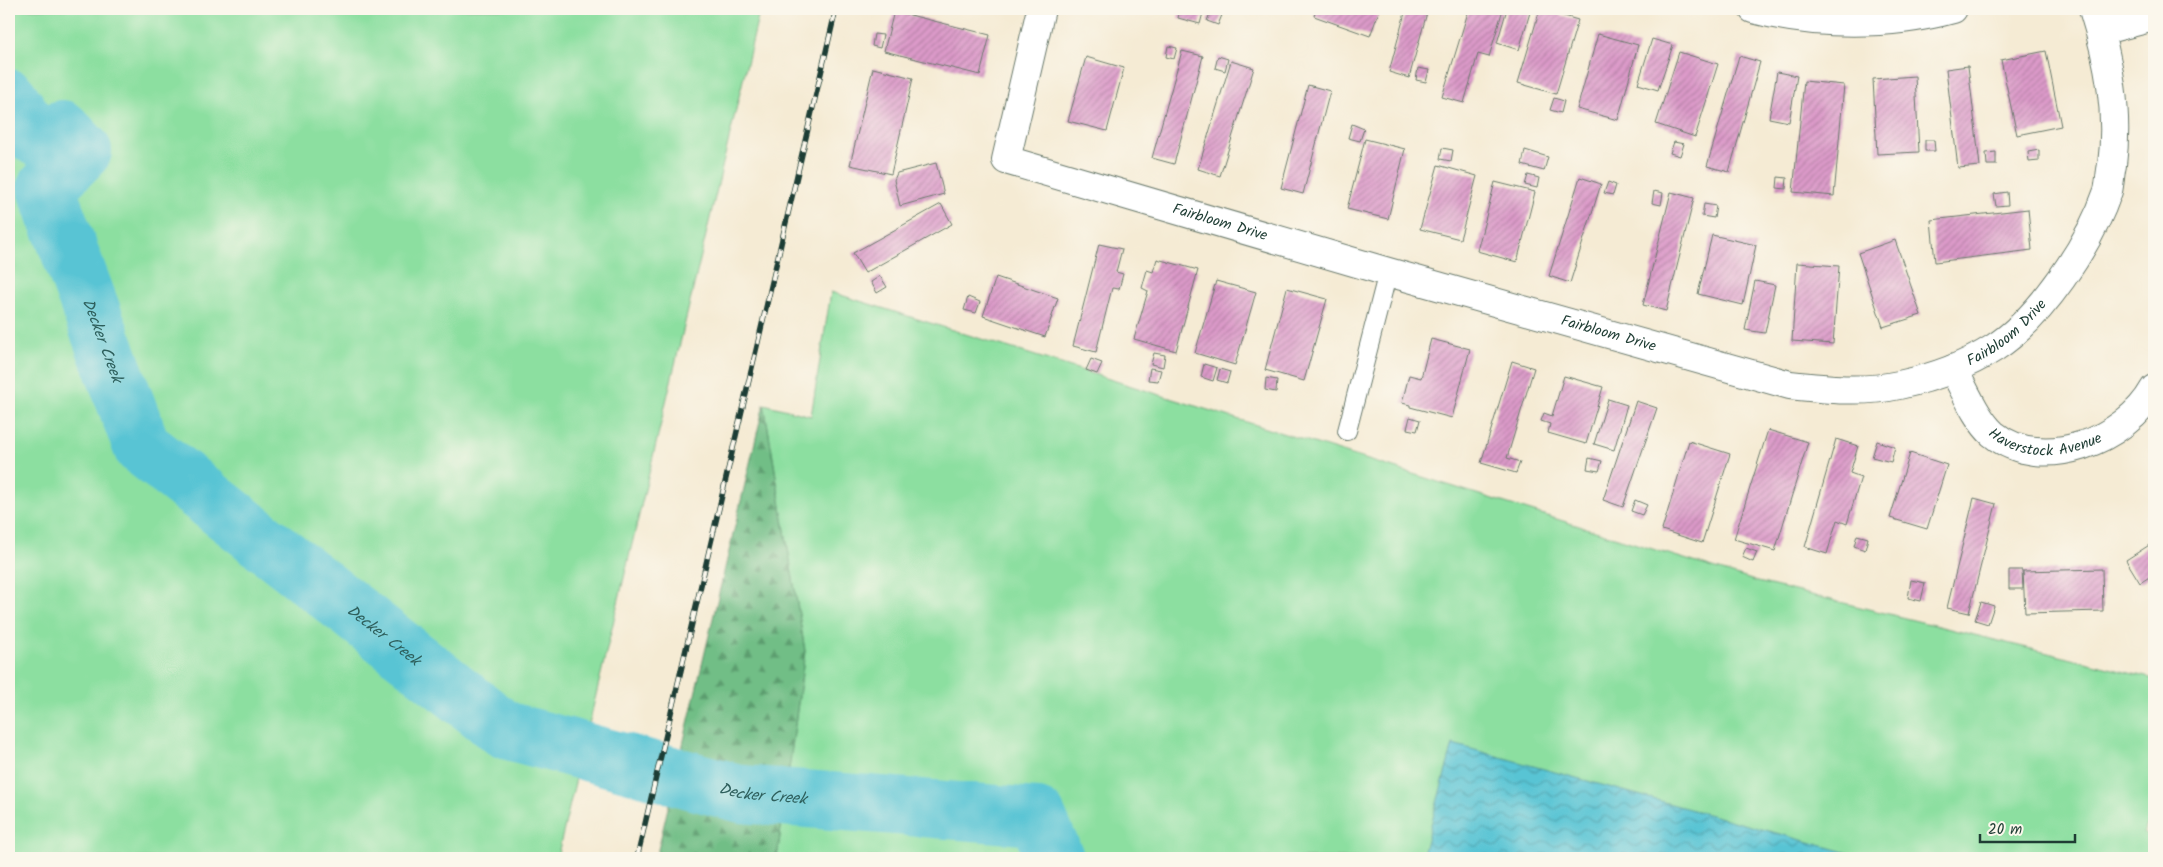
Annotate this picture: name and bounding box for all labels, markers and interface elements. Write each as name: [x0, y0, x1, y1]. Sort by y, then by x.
street label: Fairbloom Drive: [1170, 197, 1271, 248]
street label: Fairbloom Drive: [1963, 294, 2053, 373]
water label: Decker Creek: [76, 295, 130, 388]
street label: Fairbloom Drive: [1558, 309, 1659, 359]
street label: Haverstock Avenue: [1983, 422, 2107, 464]
water label: Decker Creek: [341, 599, 428, 674]
water label: Decker Creek: [716, 776, 810, 812]
scale bar: [1980, 812, 2076, 844]
text: 20 m: [1988, 818, 2022, 842]

